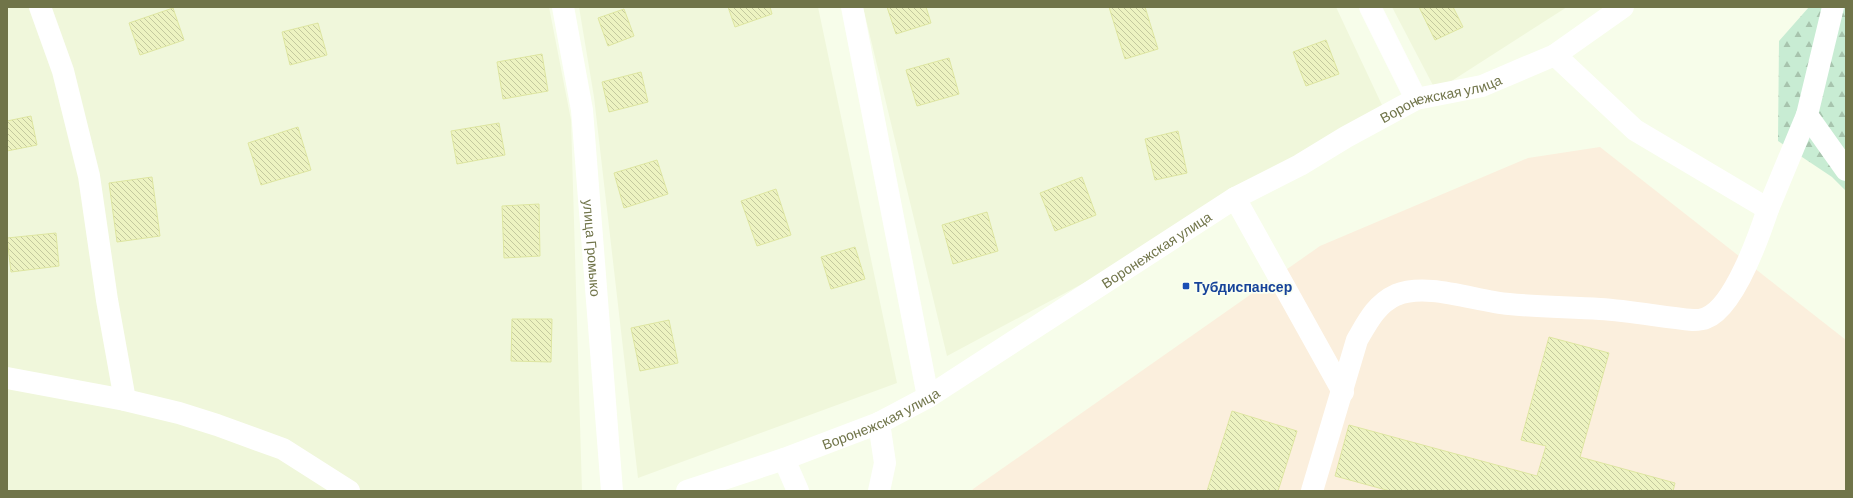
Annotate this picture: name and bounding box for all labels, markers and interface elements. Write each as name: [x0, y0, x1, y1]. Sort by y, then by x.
street label: Воронежская улица: [1377, 70, 1504, 126]
street label: улица Громыко: [581, 199, 605, 297]
street label: Воронежская улица: [1098, 207, 1214, 291]
place label: Тубдиспансер: [1194, 278, 1292, 295]
marker: Тубдиспансер: [1181, 281, 1191, 291]
street label: Воронежская улица: [819, 383, 943, 452]

